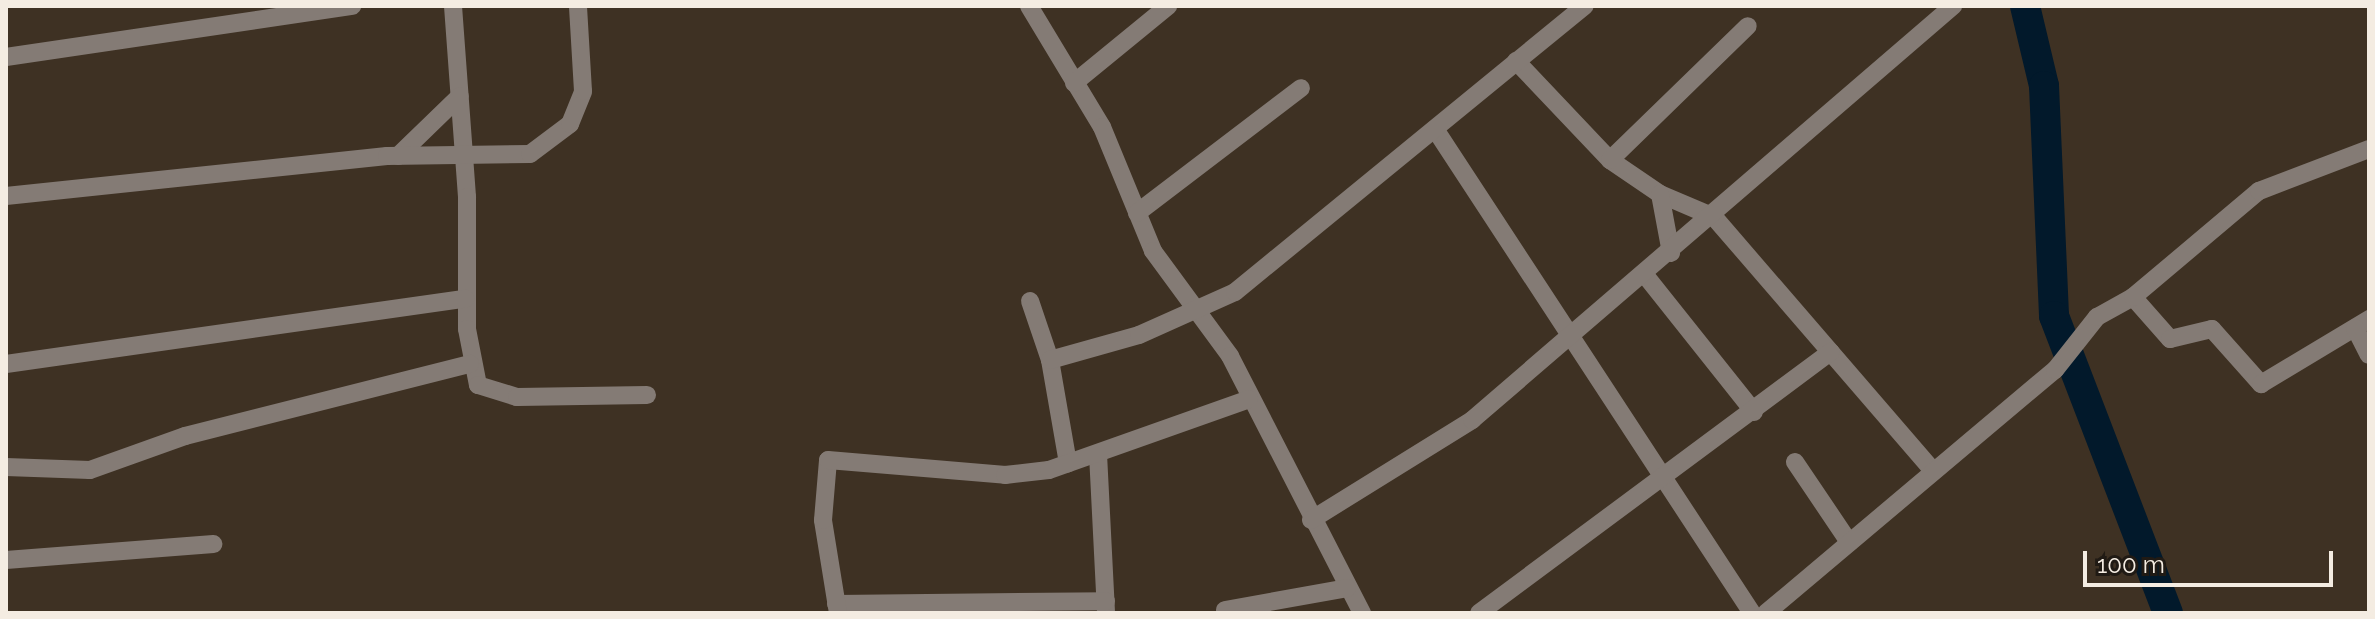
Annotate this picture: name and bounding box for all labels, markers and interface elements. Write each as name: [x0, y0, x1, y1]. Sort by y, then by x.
scale bar: [2087, 535, 2337, 585]
text: 100 m: [2097, 550, 2165, 579]

